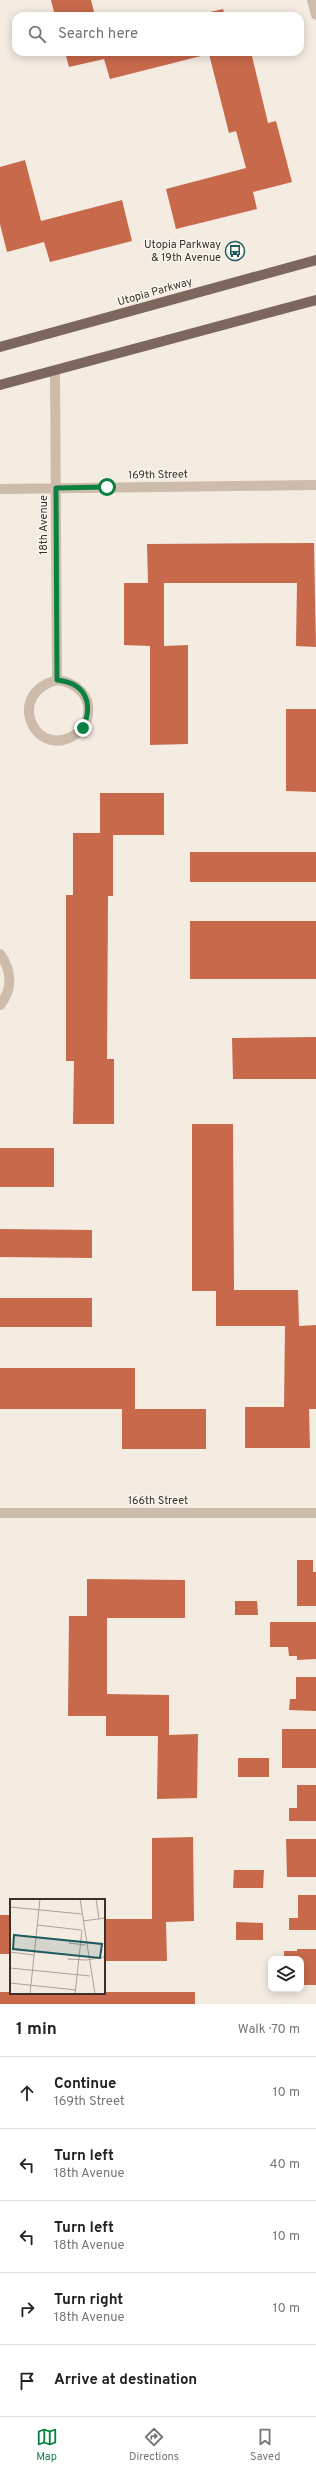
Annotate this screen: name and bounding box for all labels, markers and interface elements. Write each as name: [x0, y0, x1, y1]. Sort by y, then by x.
search box: [12, 12, 304, 56]
icon: search: [26, 23, 48, 45]
text: Search here: [58, 25, 138, 44]
place label: Utopia Parkway & 19th Avenue: [144, 238, 221, 265]
bus stop icon: Utopia Parkway & 19th Avenue: [224, 240, 246, 262]
street label: Utopia Parkway: [116, 275, 194, 309]
street label: 169th Street: [128, 467, 188, 483]
route start: [98, 478, 116, 496]
street label: 18th Avenue: [37, 495, 51, 555]
route end: [74, 719, 92, 737]
street label: 166th Street: [128, 1494, 188, 1508]
inset map: [10, 1899, 105, 1994]
map controls: [268, 1956, 304, 1992]
button: layers: [268, 1956, 304, 1992]
text: 1 min: [16, 2019, 57, 2041]
text: Walk · 70 m: [238, 2022, 300, 2038]
text: Continue: [54, 2075, 116, 2094]
icon: ahead: [16, 2082, 38, 2104]
text: 10 m: [273, 2085, 300, 2101]
text: 169th Street: [54, 2094, 125, 2110]
text: Turn left: [54, 2147, 114, 2166]
icon: left: [16, 2154, 38, 2176]
text: 40 m: [270, 2157, 300, 2173]
text: 18th Avenue: [54, 2166, 125, 2182]
text: Turn left: [54, 2219, 114, 2238]
icon: left: [16, 2226, 38, 2248]
text: 10 m: [273, 2229, 300, 2245]
text: 18th Avenue: [54, 2238, 125, 2254]
text: Turn right: [54, 2291, 123, 2310]
icon: right: [16, 2298, 38, 2320]
text: 10 m: [273, 2301, 300, 2317]
text: 18th Avenue: [54, 2310, 125, 2326]
icon: arrive: [16, 2370, 38, 2392]
text: Arrive at destination: [54, 2371, 197, 2390]
tab: Map: [36, 2426, 58, 2464]
tab: Directions: [129, 2426, 179, 2464]
tab: Saved: [250, 2426, 280, 2464]

